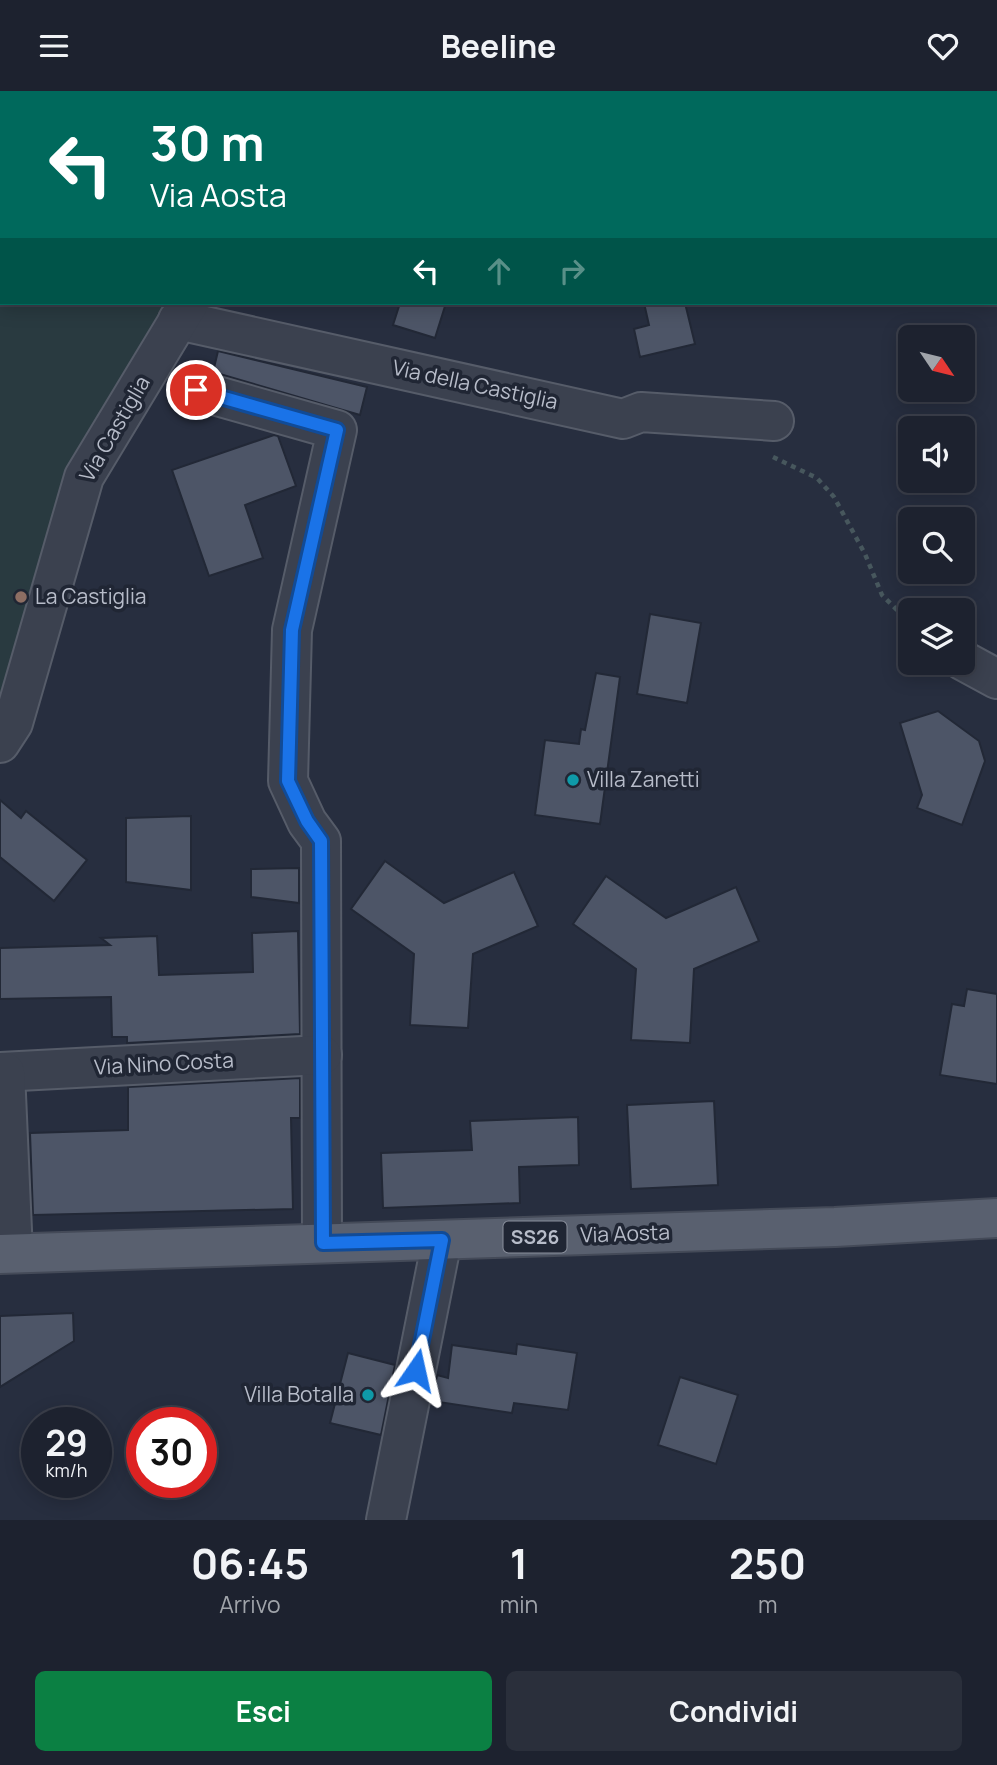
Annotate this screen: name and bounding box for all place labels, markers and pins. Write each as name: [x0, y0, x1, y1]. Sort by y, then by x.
pin: [166, 360, 226, 420]
place label: La Castiglia: [35, 582, 147, 610]
marker: La Castiglia: [13, 589, 29, 605]
place label: Villa Zanetti: [587, 765, 700, 793]
marker: Villa Zanetti: [565, 772, 581, 788]
place label: Villa Botalla: [244, 1380, 354, 1408]
marker: Villa Botalla: [360, 1387, 376, 1403]

